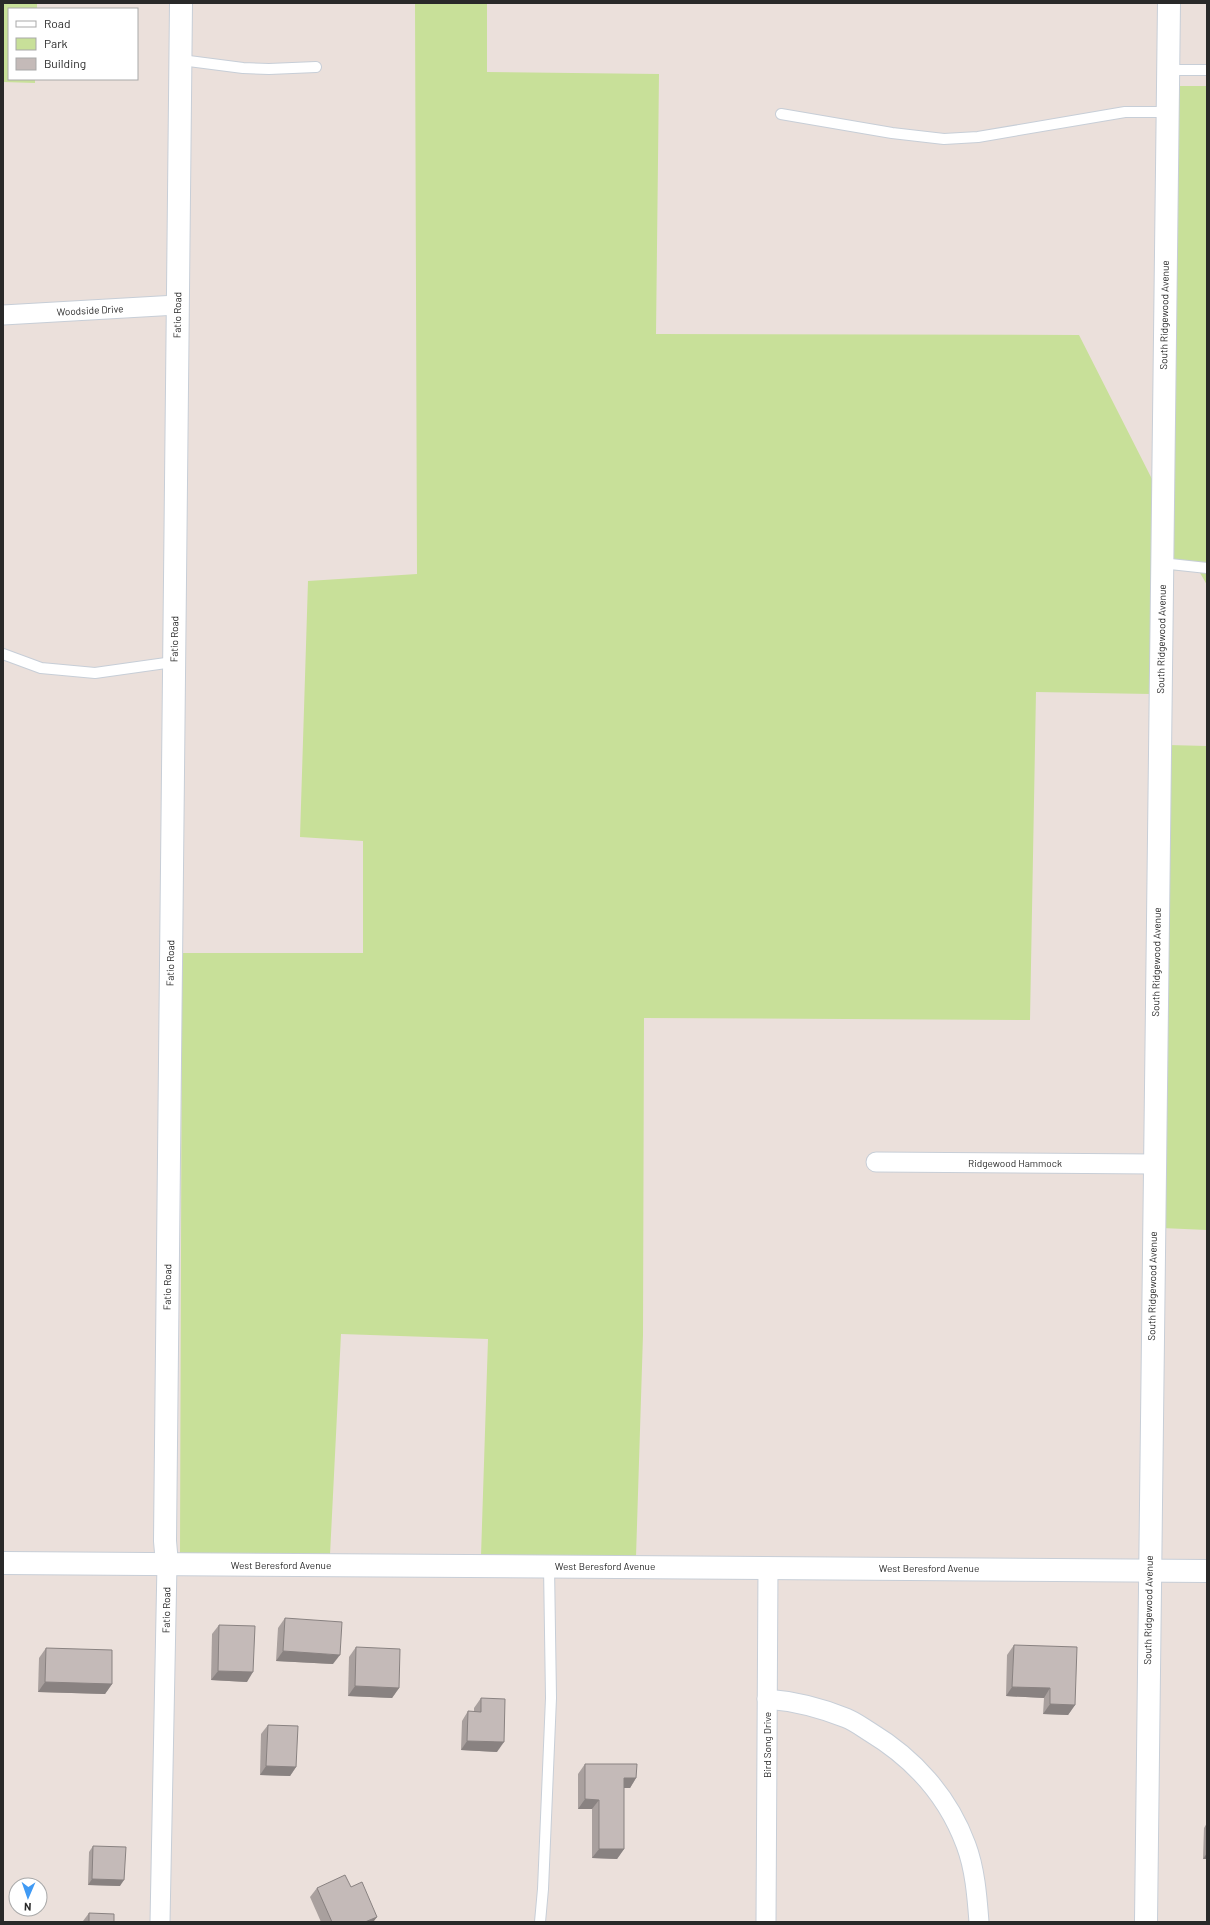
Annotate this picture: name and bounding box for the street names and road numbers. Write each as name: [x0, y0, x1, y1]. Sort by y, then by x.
street label: South Ridgewood Avenue: [1157, 260, 1171, 370]
street label: Fatio Road: [171, 292, 183, 338]
street label: Woodside Drive: [56, 302, 124, 318]
street label: South Ridgewood Avenue: [1154, 584, 1168, 694]
street label: Fatio Road: [168, 616, 180, 662]
street label: South Ridgewood Avenue: [1149, 907, 1163, 1017]
street label: Fatio Road: [164, 940, 176, 986]
street label: Ridgewood Hammock: [968, 1157, 1062, 1169]
street label: South Ridgewood Avenue: [1145, 1231, 1159, 1341]
street label: Fatio Road: [161, 1264, 173, 1310]
street label: South Ridgewood Avenue: [1141, 1555, 1155, 1665]
street label: West Beresford Avenue: [231, 1559, 331, 1571]
street label: West Beresford Avenue: [555, 1560, 655, 1572]
street label: West Beresford Avenue: [879, 1562, 979, 1574]
street label: Fatio Road: [160, 1587, 172, 1633]
street label: Bird Song Drive: [761, 1712, 773, 1778]

